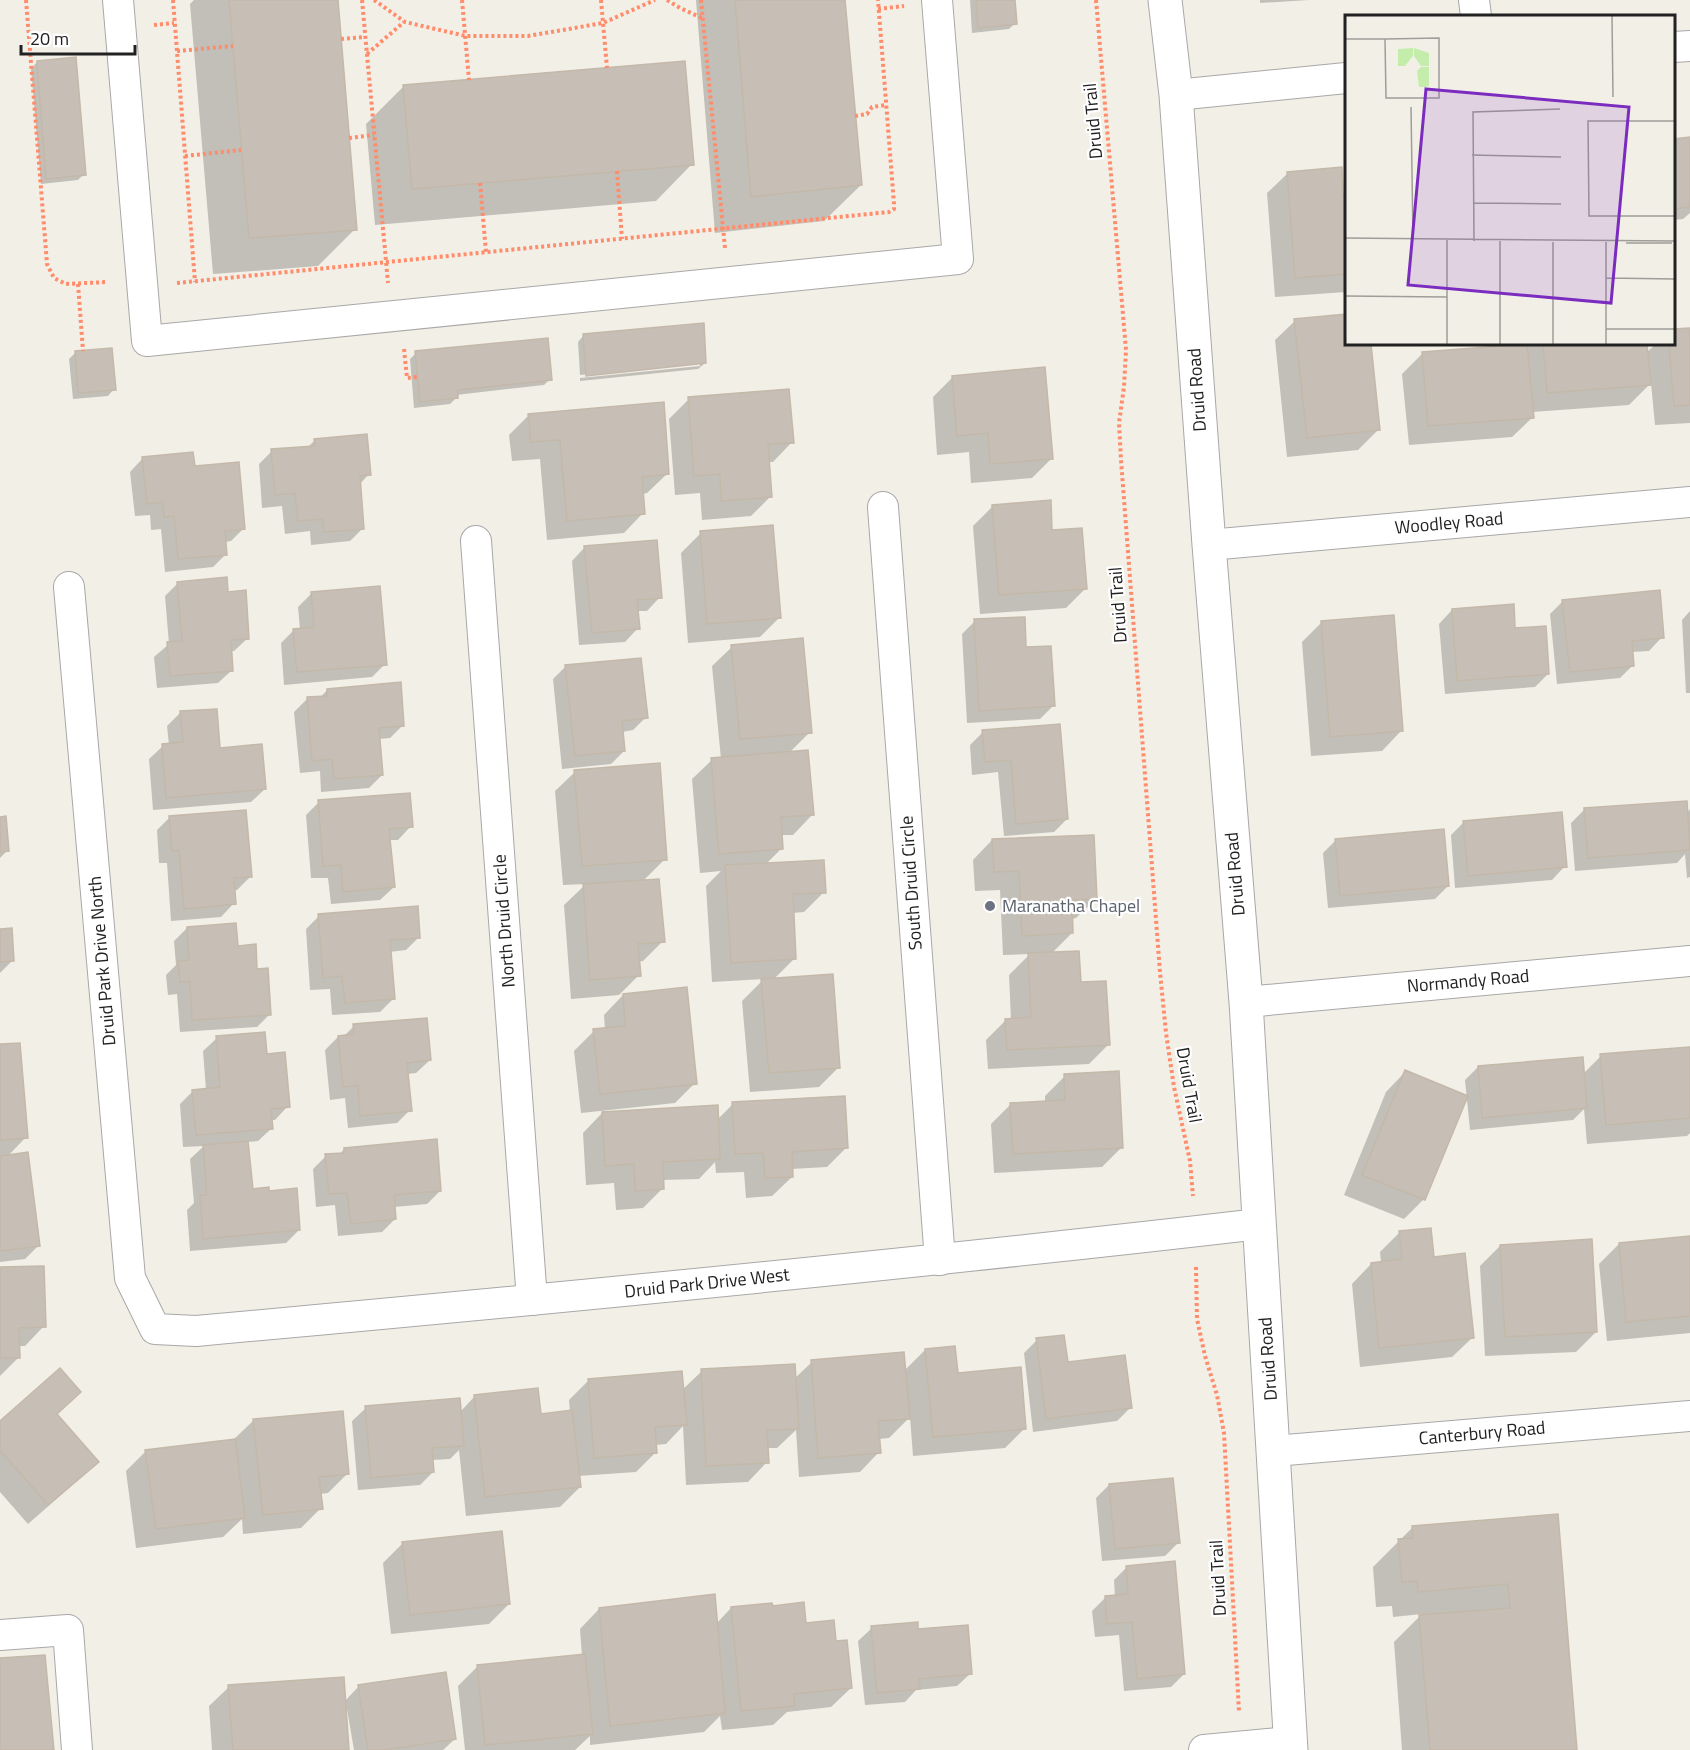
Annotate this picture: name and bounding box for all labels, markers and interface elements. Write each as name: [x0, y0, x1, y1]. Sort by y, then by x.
inset map: [1345, 15, 1675, 345]
scale bar: [21, 18, 135, 56]
text: 20 m: [30, 25, 69, 52]
street label: Druid Trail: [1076, 82, 1109, 160]
street label: Druid Road: [1180, 347, 1213, 433]
street label: Woodley Road: [1394, 504, 1504, 541]
street label: Druid Trail: [1101, 566, 1134, 644]
street label: South Druid Circle: [892, 815, 929, 951]
street label: Druid Road: [1217, 831, 1252, 917]
street label: North Druid Circle: [485, 854, 522, 989]
street label: Druid Park Drive North: [81, 875, 122, 1047]
place label: Maranatha Chapel: [1002, 892, 1140, 919]
marker: Maranatha Chapel: [983, 899, 997, 913]
street label: Normandy Road: [1406, 962, 1530, 999]
street label: Druid Trail: [1170, 1045, 1209, 1125]
street label: Druid Park Drive West: [623, 1260, 792, 1305]
street label: Druid Road: [1251, 1316, 1284, 1402]
street label: Canterbury Road: [1418, 1414, 1546, 1451]
street label: Druid Trail: [1202, 1539, 1233, 1617]

